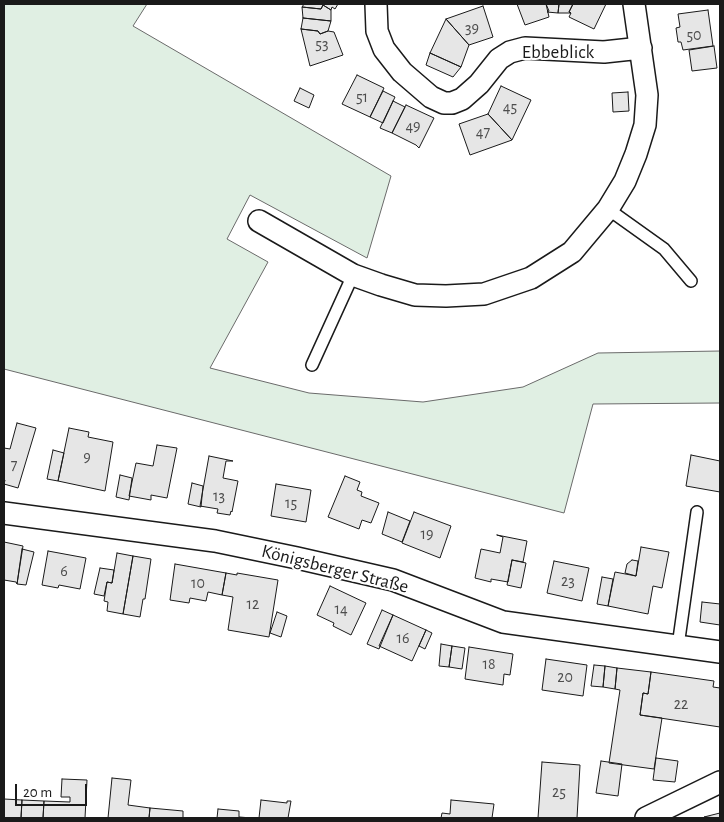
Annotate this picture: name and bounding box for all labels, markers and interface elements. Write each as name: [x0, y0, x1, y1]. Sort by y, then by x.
house number: 39: [465, 18, 479, 38]
house number: 50: [686, 25, 702, 45]
house number: 53: [315, 34, 329, 54]
street label: Ebbeblick: [522, 41, 594, 63]
house number: 51: [356, 87, 368, 107]
house number: 45: [503, 97, 517, 117]
house number: 49: [405, 116, 421, 136]
house number: 47: [476, 122, 490, 142]
house number: 9: [83, 447, 91, 467]
house number: 7: [11, 455, 17, 475]
house number: 13: [213, 486, 225, 506]
house number: 15: [285, 493, 297, 513]
house number: 19: [420, 524, 434, 544]
street label: Königsberger Straße: [259, 540, 411, 598]
house number: 6: [60, 561, 68, 581]
house number: 23: [561, 571, 575, 591]
house number: 10: [191, 573, 205, 593]
house number: 12: [247, 594, 259, 614]
house number: 14: [334, 599, 348, 619]
house number: 16: [396, 628, 410, 648]
house number: 18: [482, 654, 496, 674]
house number: 20: [557, 667, 573, 687]
house number: 22: [674, 694, 688, 714]
scale bar: [18, 774, 90, 806]
house number: 25: [552, 782, 566, 802]
text: 20 m: [23, 785, 52, 800]

